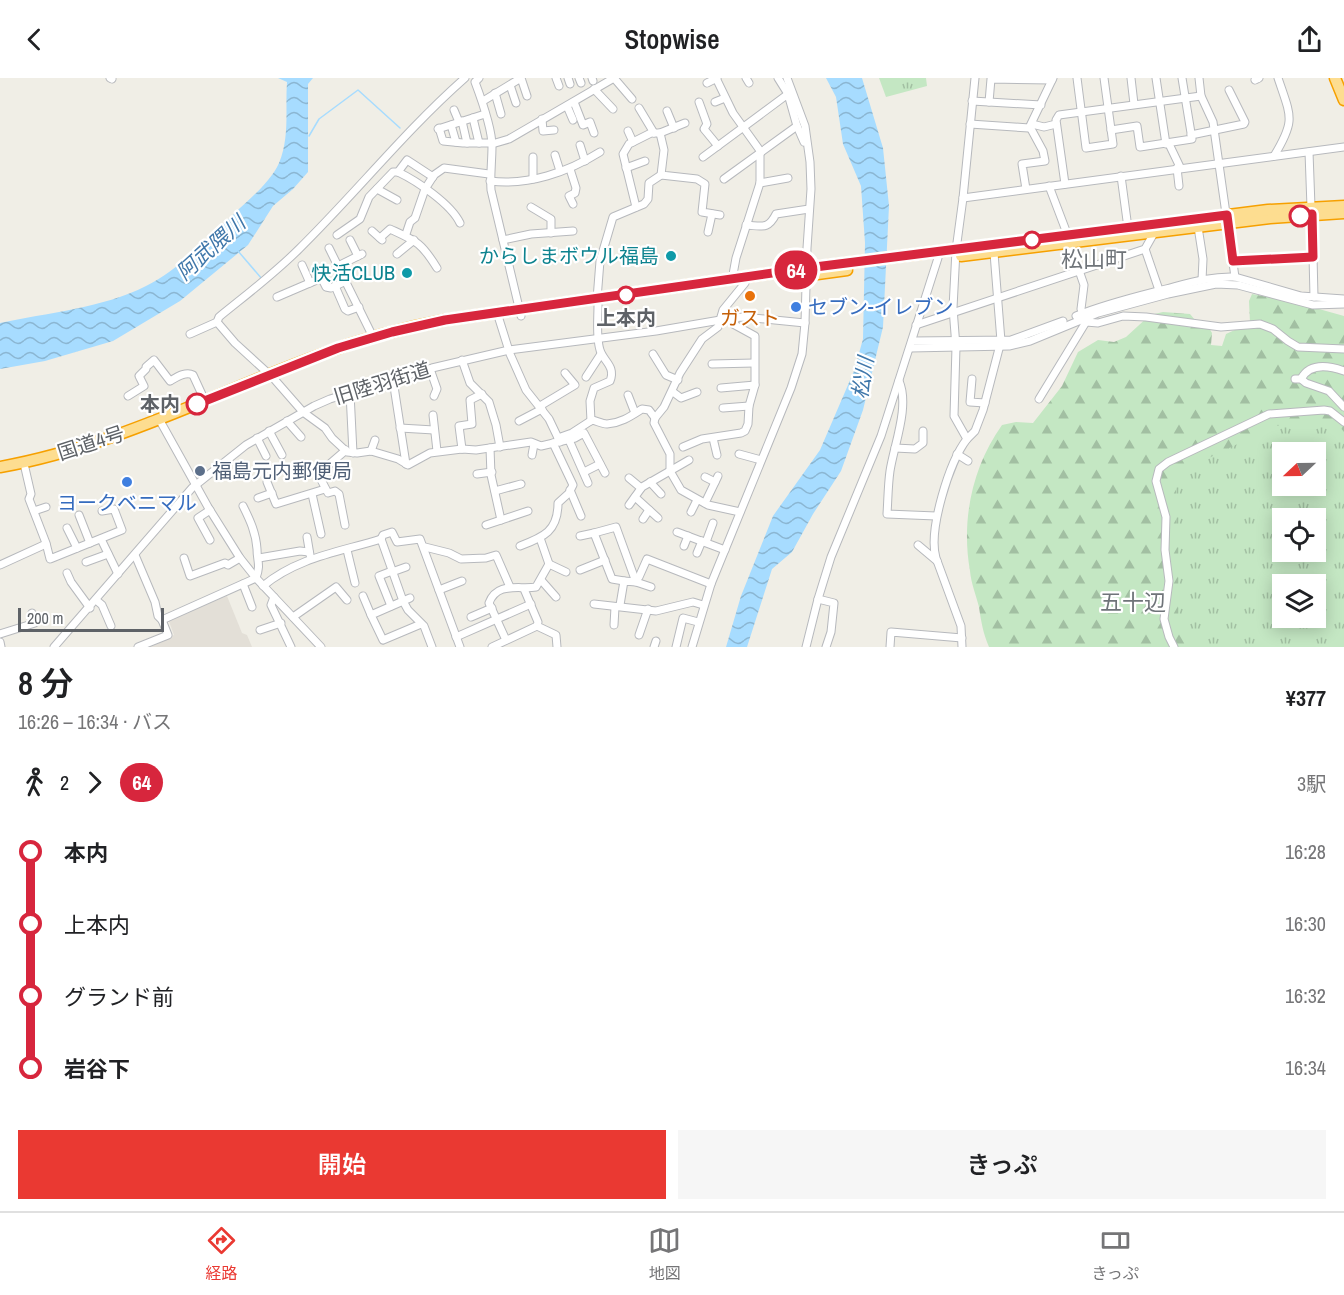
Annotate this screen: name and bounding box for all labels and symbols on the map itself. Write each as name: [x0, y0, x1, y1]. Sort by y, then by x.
unlabelled marker: [1289, 205, 1311, 227]
water label: 阿武隈川: [170, 207, 253, 287]
unlabelled marker: [1023, 231, 1041, 249]
place label: からしまボウル福島: [479, 242, 659, 269]
district label: 松山町: [1061, 244, 1127, 274]
marker: からしまボウル福島: [664, 249, 678, 263]
line badge: 64: [769, 250, 823, 290]
place label: 快活CLUB: [311, 259, 395, 286]
marker: 快活CLUB: [400, 266, 414, 280]
marker: 上本内: [617, 286, 635, 304]
marker: ガスト: [743, 289, 757, 303]
place label: セブン-イレブン: [808, 293, 953, 320]
marker: セブン-イレブン: [789, 300, 803, 314]
place label: 上本内: [596, 304, 656, 331]
place label: ガスト: [720, 304, 780, 331]
water label: 松川: [845, 353, 880, 401]
street label: 旧陸羽街道: [330, 355, 434, 410]
place label: 本内: [140, 390, 180, 417]
marker: 本内: [186, 393, 208, 415]
street label: 国道4号: [54, 419, 128, 466]
north arrow: [1272, 442, 1326, 496]
place label: 福島元内郵便局: [212, 457, 352, 484]
marker: 福島元内郵便局: [193, 464, 207, 478]
marker: ヨークベニマル: [120, 475, 134, 489]
place label: ヨークベニマル: [57, 489, 197, 516]
district label: 五十辺: [1100, 587, 1166, 617]
scale bar: [18, 605, 164, 632]

